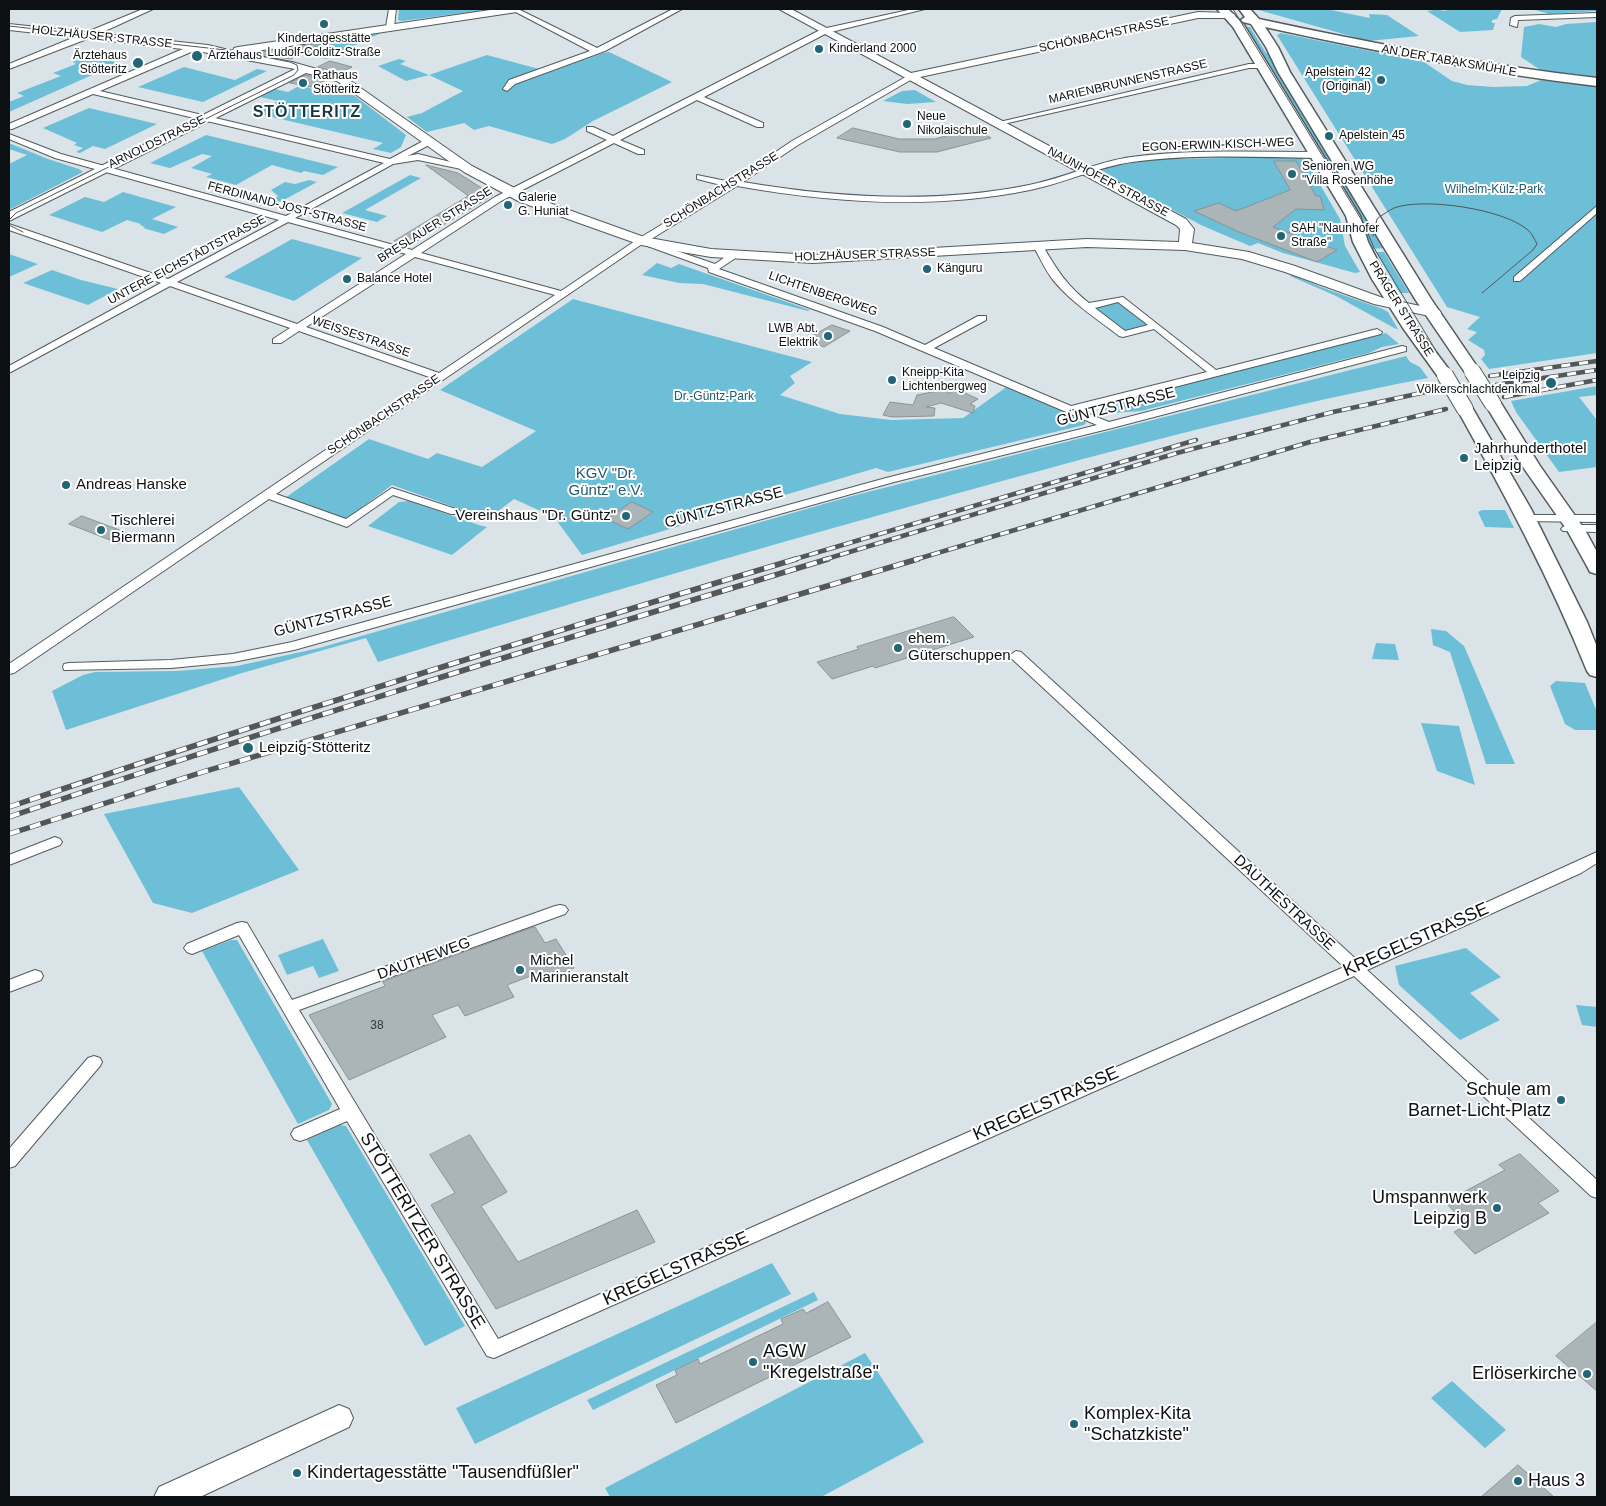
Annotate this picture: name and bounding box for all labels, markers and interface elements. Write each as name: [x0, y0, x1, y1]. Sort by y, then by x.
street label: SCHÖNBACHSTRASSE: [1038, 14, 1170, 56]
marker: Kindertagesstätte Ludolf-Colditz-Straße: [318, 18, 330, 30]
street label: HOLZHÄUSER STRASSE: [31, 22, 173, 52]
place label: Kindertagesstätte Ludolf-Colditz-Straße: [267, 32, 381, 60]
place label: Kinderland 2000: [829, 42, 916, 56]
street label: AN DER TABAKSMÜHLE: [1380, 42, 1518, 80]
marker: Kinderland 2000: [813, 43, 825, 55]
place label: Ärztehaus Stötteritz: [73, 49, 127, 77]
marker: Ärztehaus: [190, 49, 204, 63]
place label: Ärztehaus: [208, 49, 262, 63]
marker: Ärztehaus Stötteritz: [131, 56, 145, 70]
street label: MARIENBRUNNENSTRASSE: [1047, 57, 1209, 107]
place label: Apelstein 42 (Original): [1305, 66, 1371, 94]
place label: Rathaus Stötteritz: [313, 69, 360, 97]
marker: Apelstein 42 (Original): [1375, 74, 1387, 86]
marker: Rathaus Stötteritz: [297, 77, 309, 89]
district label: STÖTTERITZ: [251, 103, 363, 123]
place label: Neue Nikolaischule: [917, 110, 988, 138]
street label: ARNOLDSTRASSE: [106, 112, 208, 172]
marker: Neue Nikolaischule: [901, 118, 913, 130]
place label: Apelstein 45: [1339, 129, 1405, 143]
marker: Apelstein 45: [1323, 130, 1335, 142]
street label: EGON-ERWIN-KISCH-WEG: [1142, 135, 1294, 155]
street label: NAUNHOFER STRASSE: [1045, 144, 1171, 220]
street label: SCHÖNBACHSTRASSE: [661, 149, 781, 231]
place label: Senioren WG "Villa Rosenhöhe: [1302, 160, 1393, 188]
marker: Senioren WG "Villa Rosenhöhe: [1286, 168, 1298, 180]
street label: FERDINAND-JOST-STRASSE: [206, 179, 368, 235]
park label: Wilhelm-Külz-Park: [1445, 183, 1543, 197]
street label: BRESLAUER STRASSE: [375, 184, 495, 266]
place label: Galerie G. Huniat: [518, 191, 569, 219]
marker: Galerie G. Huniat: [502, 199, 514, 211]
street label: UNTERE EICHSTÄDTSTRASSE: [106, 212, 268, 308]
place label: SAH "Naunhofer Straße": [1291, 222, 1379, 250]
marker: SAH "Naunhofer Straße": [1275, 230, 1287, 242]
street label: HOLZHÄUSER STRASSE: [794, 245, 936, 265]
street label: PRAGER STRASSE: [1366, 259, 1436, 359]
place label: Känguru: [937, 262, 982, 276]
marker: Känguru: [921, 263, 933, 275]
street label: LICHTENBERGWEG: [767, 269, 879, 319]
place label: Balance Hotel: [357, 272, 432, 286]
marker: Balance Hotel: [341, 273, 353, 285]
street label: WEISSESTRASSE: [310, 313, 412, 361]
place label: LWB Abt. Elektrik: [768, 322, 818, 350]
marker: LWB Abt. Elektrik: [822, 330, 834, 342]
place label: Kneipp-Kita Lichtenbergweg: [902, 366, 987, 394]
place label: Leipzig Völkerschlachtdenkmal: [1417, 369, 1540, 397]
street label: SCHÖNBACHSTRASSE: [325, 372, 443, 458]
marker: Kneipp-Kita Lichtenbergweg: [886, 374, 898, 386]
marker: Leipzig Völkerschlachtdenkmal: [1544, 376, 1558, 390]
street label: GÜNTZSTRASSE: [1055, 384, 1177, 430]
park label: Dr.-Güntz-Park: [674, 390, 754, 404]
place label: Jahrhunderthotel Leipzig: [1474, 440, 1587, 475]
marker: Jahrhunderthotel Leipzig: [1458, 452, 1470, 464]
park label: KGV "Dr. Güntz" e.V.: [569, 465, 643, 500]
place label: Andreas Hanske: [76, 476, 187, 494]
marker: Andreas Hanske: [60, 479, 72, 491]
street label: GÜNTZSTRASSE: [663, 484, 785, 532]
place label: Vereinshaus "Dr. Güntz": [455, 507, 616, 525]
marker: Vereinshaus "Dr. Güntz": [620, 510, 632, 522]
place label: Tischlerei Biermann: [111, 512, 175, 547]
marker: Tischlerei Biermann: [95, 524, 107, 536]
street label: GÜNTZSTRASSE: [272, 593, 394, 641]
place label: ehem. Güterschuppen: [908, 630, 1011, 665]
marker: ehem. Güterschuppen: [892, 642, 904, 654]
place label: Leipzig-Stötteritz: [259, 739, 371, 757]
marker: Leipzig-Stötteritz: [241, 741, 255, 755]
street label: DAUTHESTRASSE: [1230, 852, 1338, 954]
street label: KREGELSTRASSE: [1340, 898, 1492, 982]
street label: DAUTHEWEG: [375, 934, 473, 984]
place label: Michel Marinieranstalt: [530, 952, 628, 987]
marker: Michel Marinieranstalt: [514, 964, 526, 976]
house number: 38: [370, 1019, 384, 1033]
street label: KREGELSTRASSE: [970, 1062, 1122, 1146]
place label: Schule am Barnet-Licht-Platz: [1408, 1079, 1551, 1122]
marker: Schule am Barnet-Licht-Platz: [1555, 1094, 1567, 1106]
street label: STÖTTERITZER STRASSE: [355, 1129, 489, 1333]
place label: Umspannwerk Leipzig B: [1372, 1187, 1487, 1230]
marker: Umspannwerk Leipzig B: [1491, 1202, 1503, 1214]
street label: KREGELSTRASSE: [600, 1227, 752, 1311]
place label: AGW "Kregelstraße": [763, 1341, 879, 1384]
marker: AGW "Kregelstraße": [747, 1356, 759, 1368]
place label: Erlöserkirche: [1472, 1363, 1577, 1385]
marker: Erlöserkirche: [1581, 1368, 1593, 1380]
place label: Komplex-Kita "Schatzkiste": [1084, 1403, 1191, 1446]
marker: Komplex-Kita "Schatzkiste": [1068, 1418, 1080, 1430]
place label: Kindertagesstätte "Tausendfüßler": [307, 1462, 579, 1484]
marker: Kindertagesstätte "Tausendfüßler": [291, 1467, 303, 1479]
place label: Haus 3: [1528, 1470, 1585, 1492]
marker: Haus 3: [1512, 1475, 1524, 1487]

